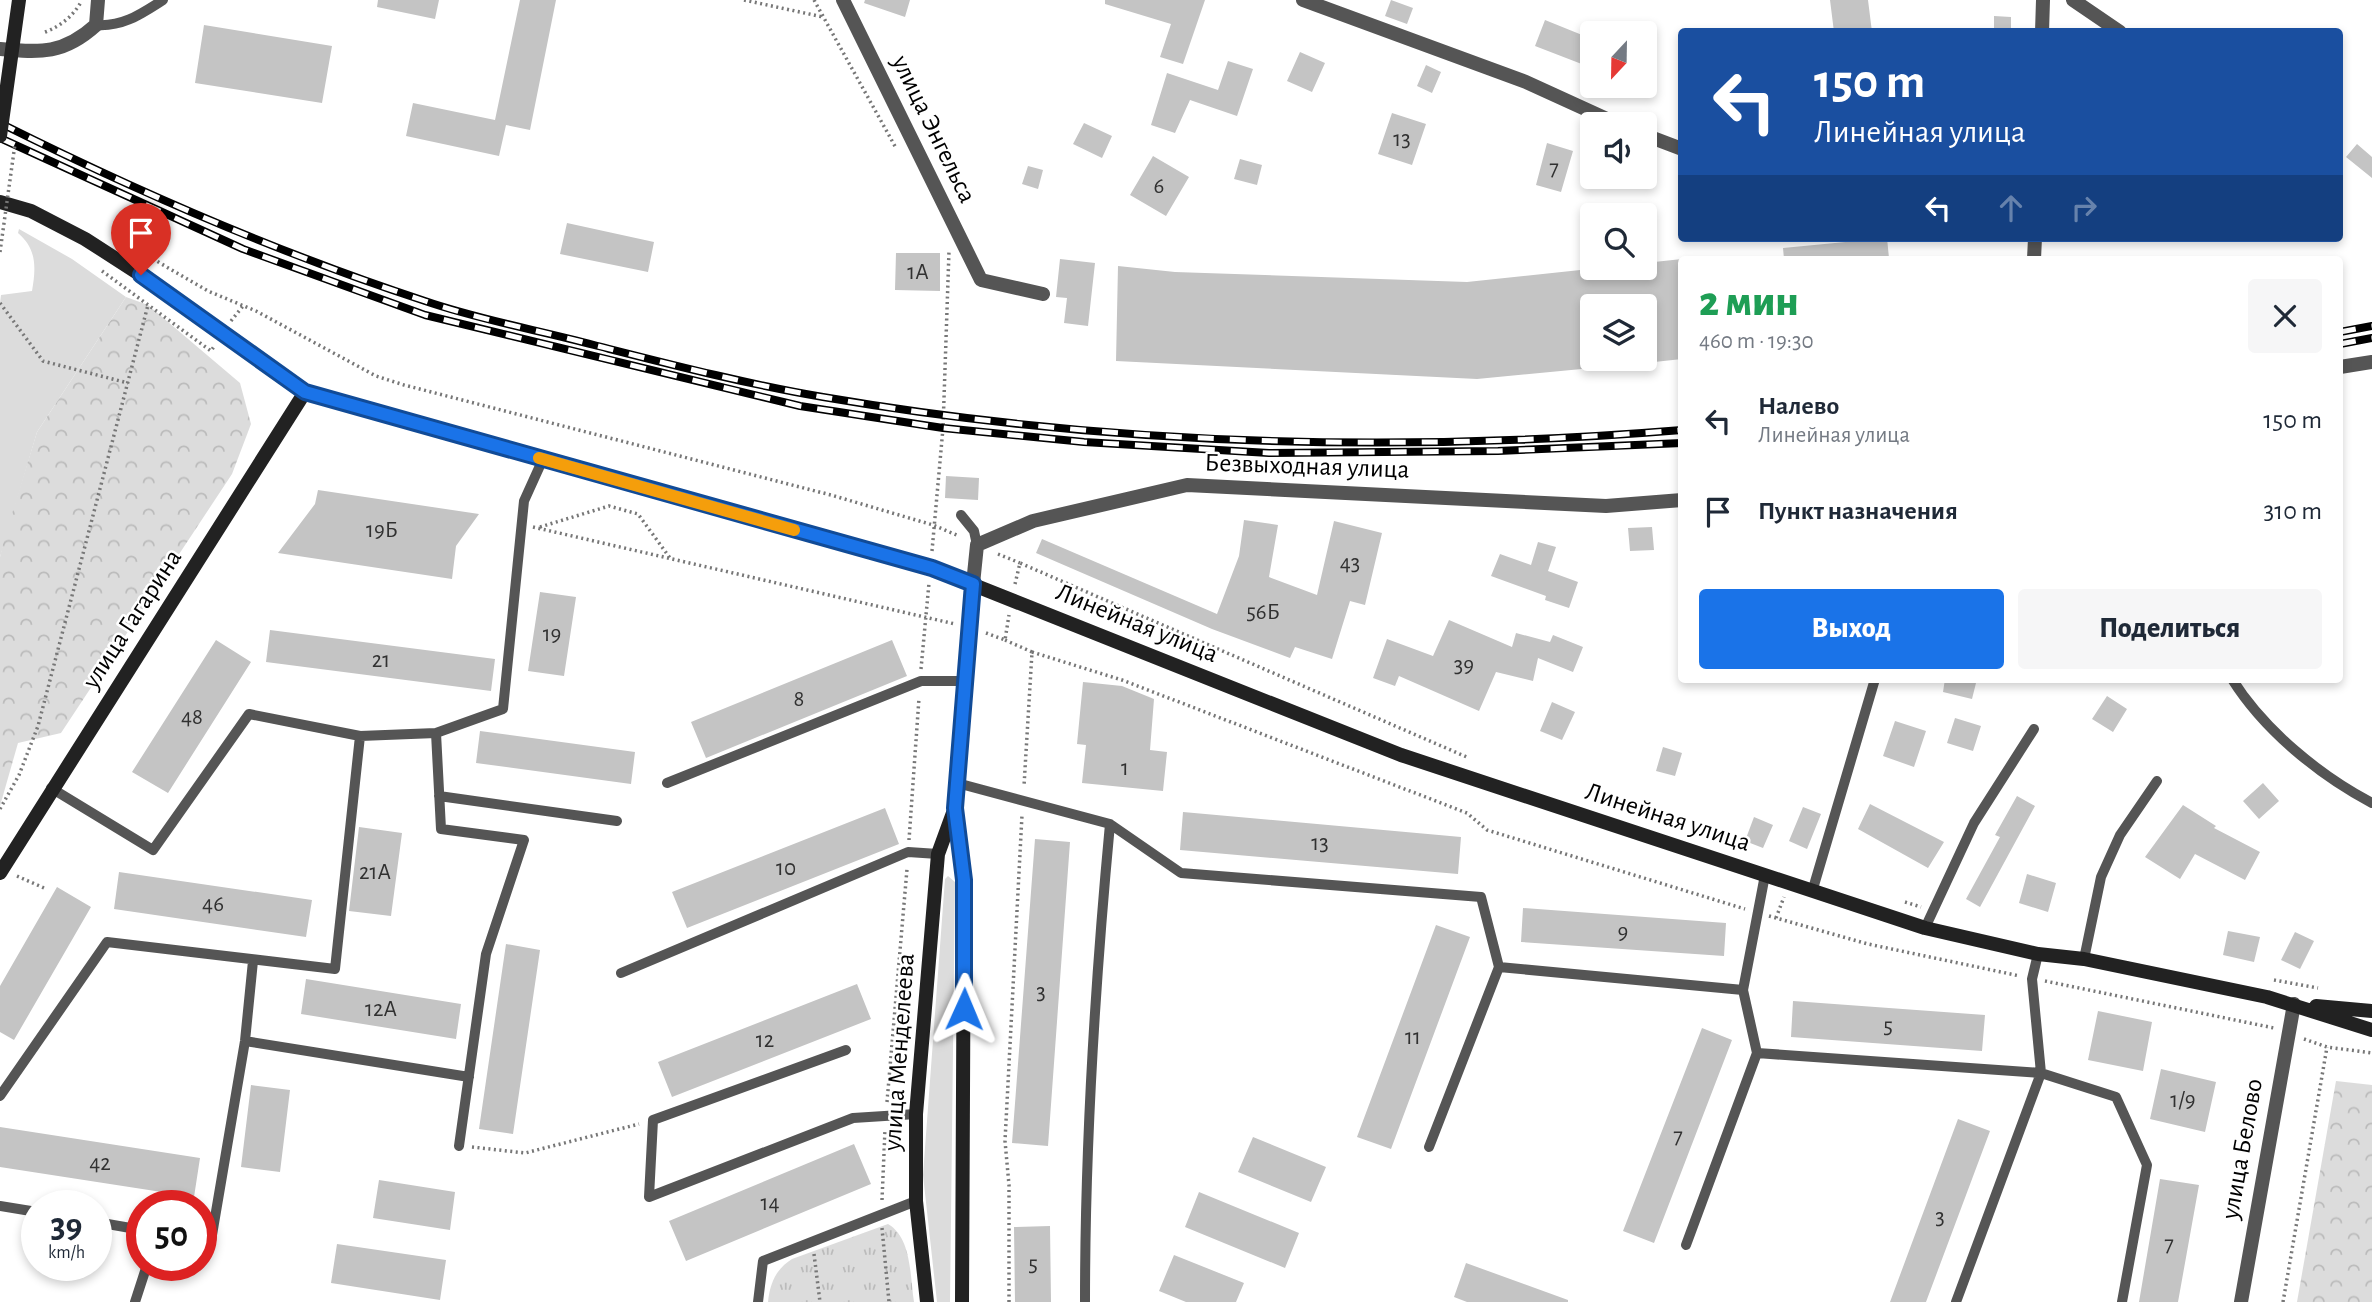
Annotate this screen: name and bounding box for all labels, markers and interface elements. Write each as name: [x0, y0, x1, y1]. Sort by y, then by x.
north arrow: [1580, 21, 1657, 98]
map controls: [1580, 21, 1657, 371]
street label: улица Энгельса: [887, 50, 981, 207]
icon: left: [1699, 56, 1790, 147]
text: 150 m: [1814, 58, 1925, 107]
button: sound: [1580, 112, 1657, 189]
text: Линейная улица: [1814, 116, 2026, 148]
house number: 13: [1393, 128, 1411, 151]
house number: 7: [1549, 157, 1559, 180]
house number: 6: [1154, 175, 1164, 198]
icon: left: [1919, 189, 1957, 227]
icon: ahead: [1992, 189, 2030, 227]
icon: right: [2065, 189, 2103, 227]
pin: [111, 203, 171, 275]
button: search: [1580, 203, 1657, 280]
icon: arrive: [122, 214, 160, 252]
house number: 1А: [907, 261, 929, 284]
button: close: [2248, 279, 2322, 353]
text: 2 мин: [1699, 281, 1799, 323]
button: layers: [1580, 294, 1657, 371]
text: 460 m · 19:30: [1699, 330, 1814, 353]
text: Налево: [1758, 393, 1839, 419]
icon: left: [1699, 402, 1737, 440]
text: 150 m: [2263, 407, 2322, 433]
text: Линейная улица: [1758, 424, 1910, 447]
street label: Безвыходная улица: [1204, 449, 1410, 483]
icon: arrive: [1699, 493, 1737, 531]
text: Пункт назначения: [1758, 498, 1958, 524]
text: 310 m: [2264, 498, 2322, 524]
house number: 19Б: [366, 519, 398, 542]
street label: улица Гагарина: [77, 545, 187, 694]
house number: 43: [1340, 552, 1360, 575]
street label: Линейная улица: [1052, 579, 1222, 667]
button: Выход: [1699, 589, 2004, 669]
button: Поделиться: [2018, 589, 2322, 669]
house number: 56Б: [1246, 601, 1280, 624]
house number: 19: [543, 623, 561, 646]
house number: 21: [372, 649, 390, 672]
house number: 39: [1454, 654, 1474, 677]
house number: 8: [794, 688, 804, 711]
house number: 48: [181, 706, 203, 729]
house number: 1: [1121, 757, 1129, 780]
street label: Линейная улица: [1582, 778, 1754, 856]
house number: 13: [1311, 832, 1329, 855]
house number: 10: [776, 857, 796, 880]
house number: 21А: [359, 861, 391, 884]
house number: 46: [202, 893, 224, 916]
house number: 9: [1618, 921, 1628, 944]
street label: улица Менделеева: [879, 952, 919, 1153]
position arrow: [927, 972, 1001, 1046]
house number: 3: [1036, 981, 1046, 1004]
house number: 12А: [365, 998, 397, 1021]
house number: 5: [1883, 1015, 1893, 1038]
house number: 11: [1405, 1026, 1421, 1049]
house number: 12: [756, 1029, 774, 1052]
street label: улица Белово: [2217, 1077, 2267, 1222]
house number: 1/9: [2170, 1089, 2196, 1112]
house number: 7: [1673, 1125, 1683, 1148]
house number: 42: [89, 1152, 111, 1175]
speed limit sign: 50: [126, 1190, 217, 1281]
house number: 14: [761, 1192, 779, 1215]
house number: 3: [1935, 1206, 1945, 1229]
text: 39: [50, 1209, 82, 1244]
house number: 7: [2164, 1233, 2174, 1256]
text: km/h: [48, 1244, 85, 1262]
house number: 5: [1028, 1253, 1038, 1276]

